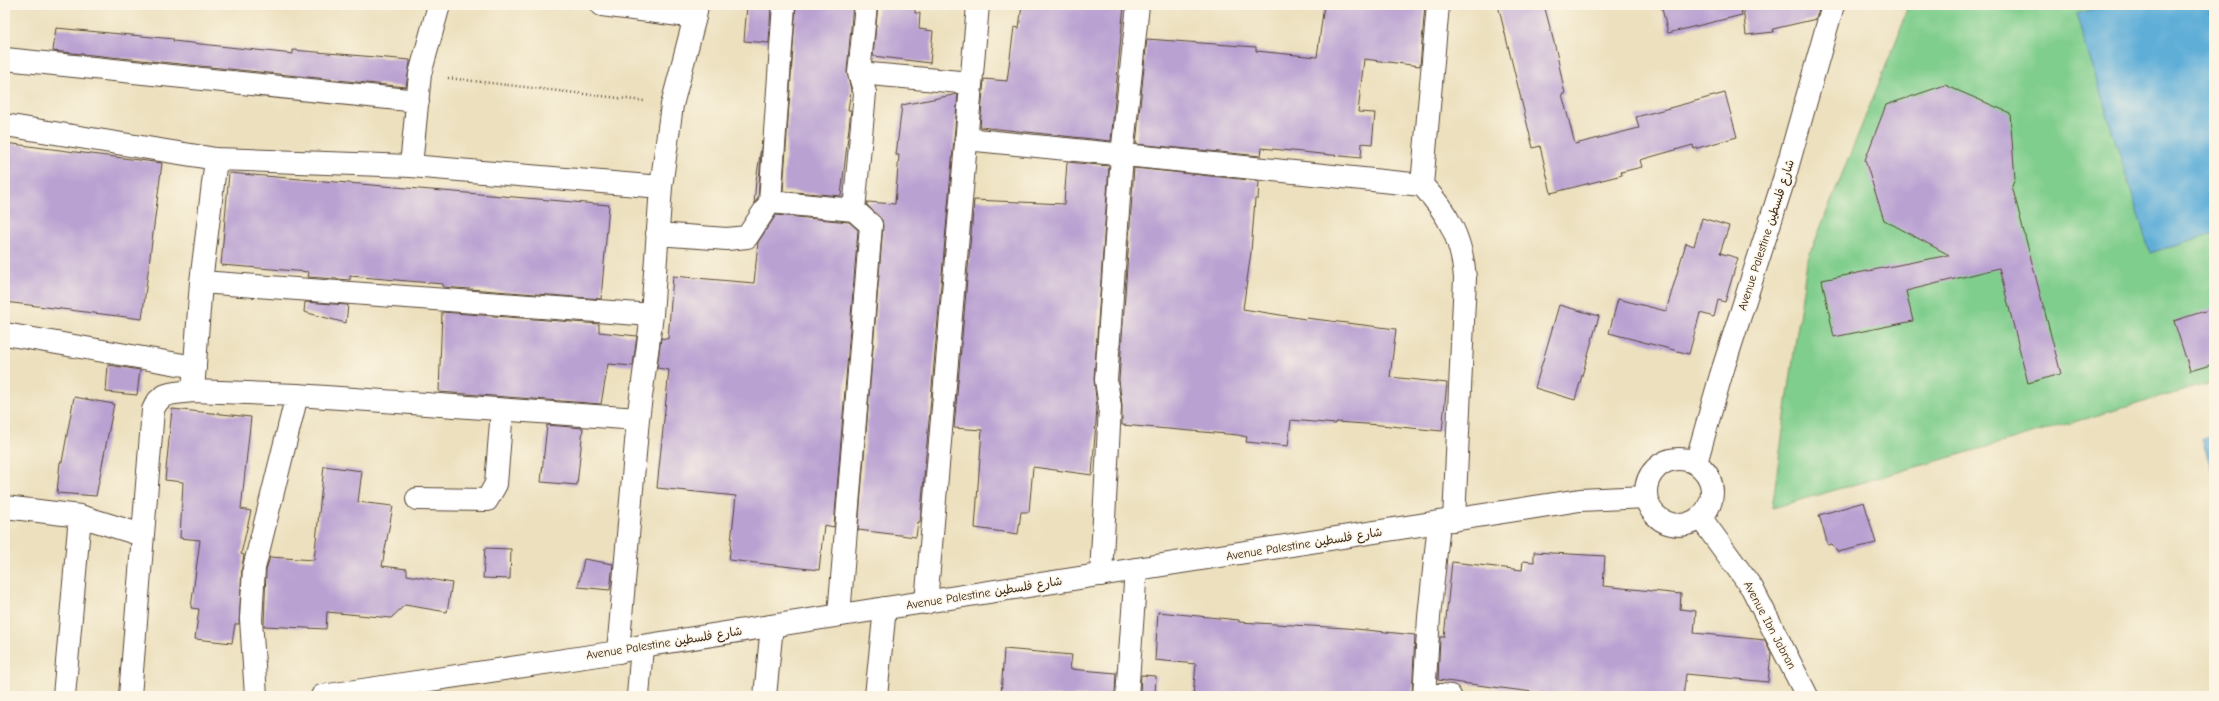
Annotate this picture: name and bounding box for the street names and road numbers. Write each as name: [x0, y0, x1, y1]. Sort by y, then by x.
street label: Avenue Palestine شارع فلسطين: [1735, 158, 1799, 313]
street label: Avenue Palestine شارع فلسطين: [1225, 525, 1383, 565]
street label: Avenue Palestine شارع فلسطين: [905, 574, 1063, 614]
street label: Avenue Ibn Jabran: [1741, 579, 1799, 671]
street label: Avenue Palestine شارع فلسطين: [585, 624, 743, 664]

